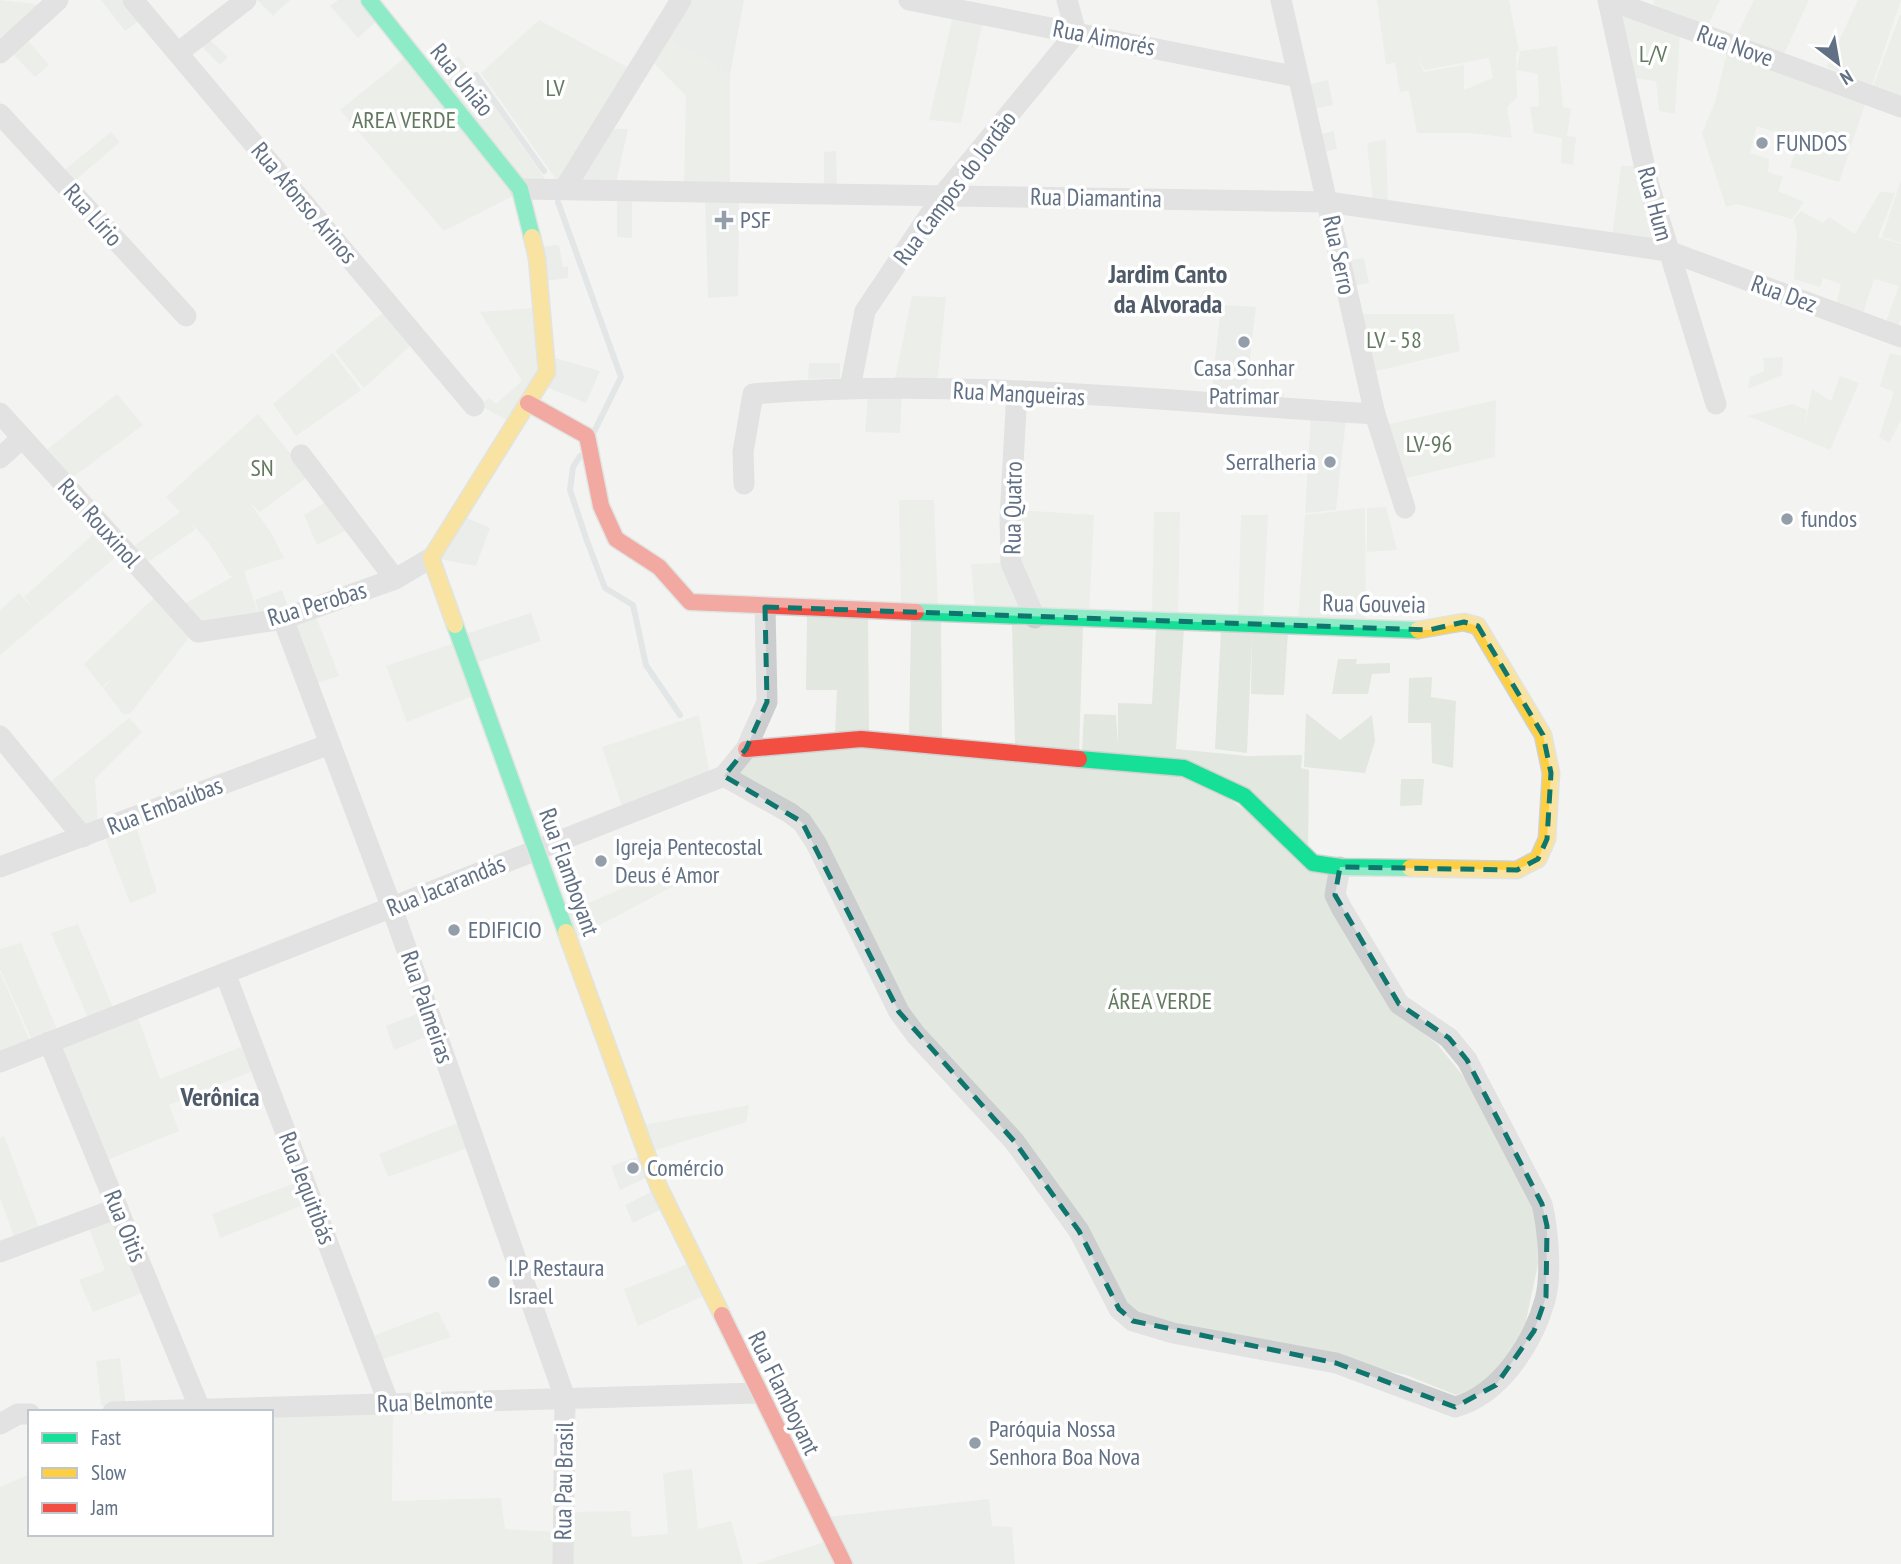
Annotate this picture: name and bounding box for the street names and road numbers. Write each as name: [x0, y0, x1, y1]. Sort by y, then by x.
street label: Rua Aimorés: [1051, 12, 1158, 63]
street label: Rua Nove: [1693, 17, 1778, 74]
street label: Rua União: [424, 37, 501, 122]
street label: Rua Campos do Jordão: [886, 104, 1023, 271]
street label: Rua Afonso Arinos: [245, 136, 364, 270]
street label: Rua Hum: [1631, 163, 1680, 244]
street label: Rua Lírio: [57, 177, 130, 253]
street label: Rua Diamantina: [1030, 181, 1162, 214]
street label: Rua Serro: [1316, 212, 1363, 297]
street label: Rua Dez: [1747, 267, 1821, 320]
street label: Rua Mangueiras: [952, 375, 1086, 412]
street label: Rua Quatro: [996, 461, 1029, 555]
street label: Rua Rouxinol: [51, 472, 148, 574]
street label: Rua Perobas: [264, 574, 370, 633]
street label: Rua Gouveia: [1322, 587, 1426, 620]
street label: Rua Embaúbas: [103, 769, 227, 842]
street label: Rua Flamboyant: [532, 804, 607, 940]
street label: Rua Jacarandás: [382, 848, 510, 923]
street label: Rua Palmeiras: [394, 946, 461, 1067]
street label: Rua Jequitibás: [272, 1127, 343, 1248]
street label: Rua Oitis: [97, 1185, 154, 1266]
street label: Rua Flamboyant: [741, 1326, 828, 1460]
street label: Rua Belmonte: [376, 1384, 494, 1419]
street label: Rua Pau Brasil: [547, 1421, 580, 1540]

